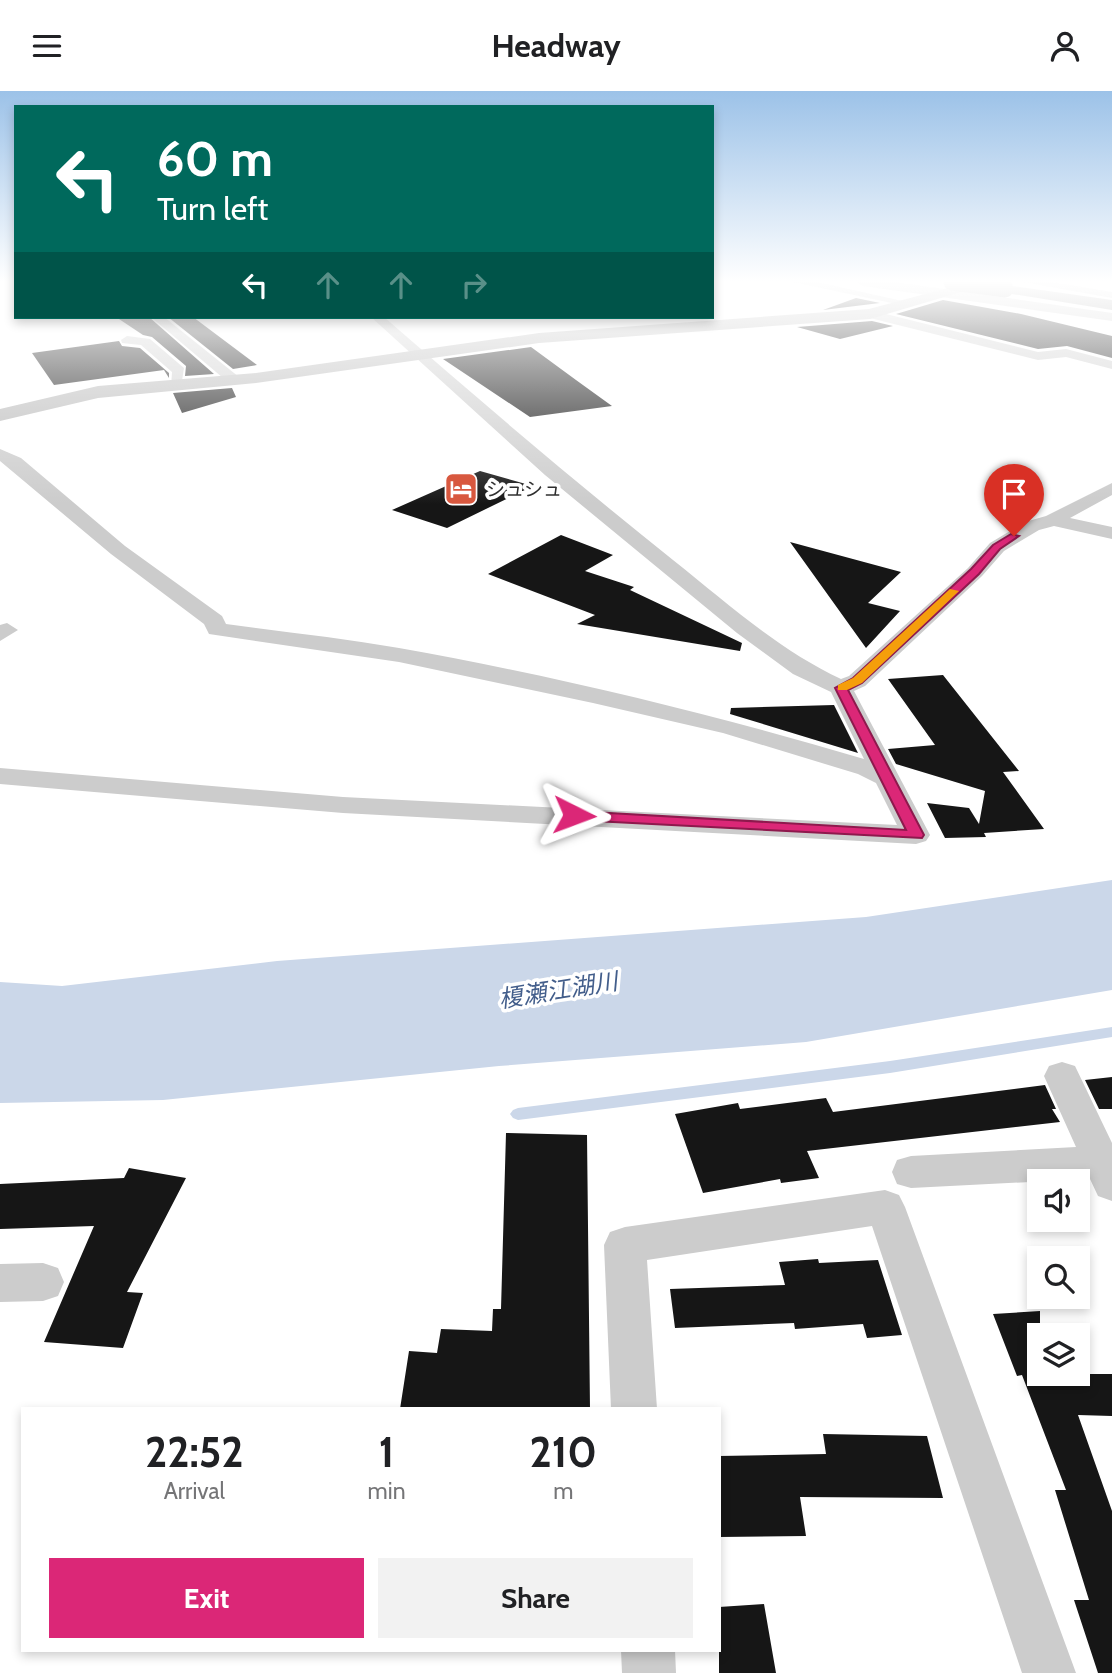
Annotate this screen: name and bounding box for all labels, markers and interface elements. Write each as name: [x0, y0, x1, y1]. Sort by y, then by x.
text: Headway: [491, 26, 621, 65]
icon: menu: [28, 27, 66, 65]
icon: person: [1046, 27, 1084, 65]
text: 60 m: [157, 129, 273, 188]
icon: left: [42, 133, 133, 224]
text: Turn left: [157, 189, 268, 228]
icon: left: [236, 266, 274, 304]
icon: ahead: [309, 266, 347, 304]
icon: ahead: [382, 266, 420, 304]
icon: right: [455, 266, 493, 304]
pin: [984, 464, 1044, 536]
hotel icon: シュシュ: [442, 470, 480, 508]
icon: arrive: [995, 475, 1033, 513]
place label: シュシュ: [486, 478, 562, 501]
position arrow: [537, 778, 611, 852]
water label: 榎瀬江湖川: [496, 966, 622, 1014]
map controls: [1027, 1169, 1090, 1386]
button: sound: [1027, 1169, 1090, 1232]
button: search: [1027, 1246, 1090, 1309]
button: layers: [1027, 1323, 1090, 1386]
text: 22:52: [145, 1426, 244, 1478]
text: 1: [379, 1426, 394, 1478]
text: 210: [530, 1426, 597, 1478]
text: Arrival: [164, 1477, 225, 1505]
text: min: [368, 1477, 406, 1505]
text: m: [553, 1477, 573, 1505]
button: Exit: [49, 1558, 364, 1638]
button: Share: [378, 1558, 693, 1638]

